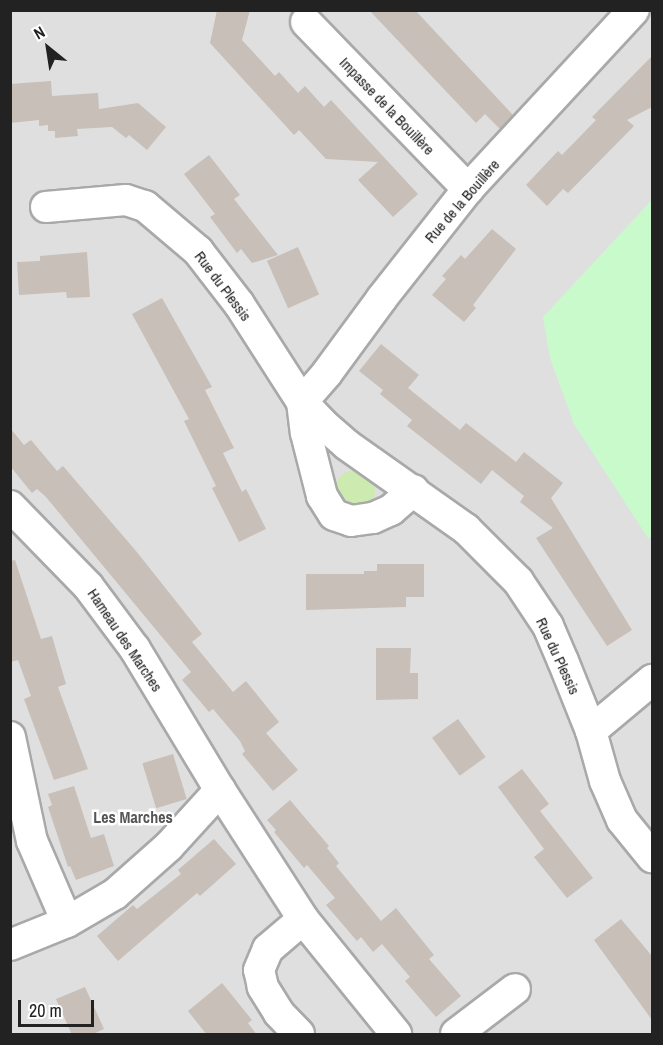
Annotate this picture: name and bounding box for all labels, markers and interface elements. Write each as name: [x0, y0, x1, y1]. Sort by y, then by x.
north arrow: [18, 18, 78, 78]
text: N: [29, 21, 49, 44]
street label: Impasse de la Bouillère: [336, 54, 438, 158]
street label: Rue de la Bouillère: [421, 156, 503, 246]
street label: Rue du Plessis: [191, 248, 255, 324]
street label: Hameau des Marches: [84, 585, 166, 695]
street label: Rue du Plessis: [532, 615, 584, 697]
district label: Les Marches: [93, 807, 173, 827]
scale bar: [21, 988, 98, 1026]
text: 20 m: [29, 998, 62, 1023]

